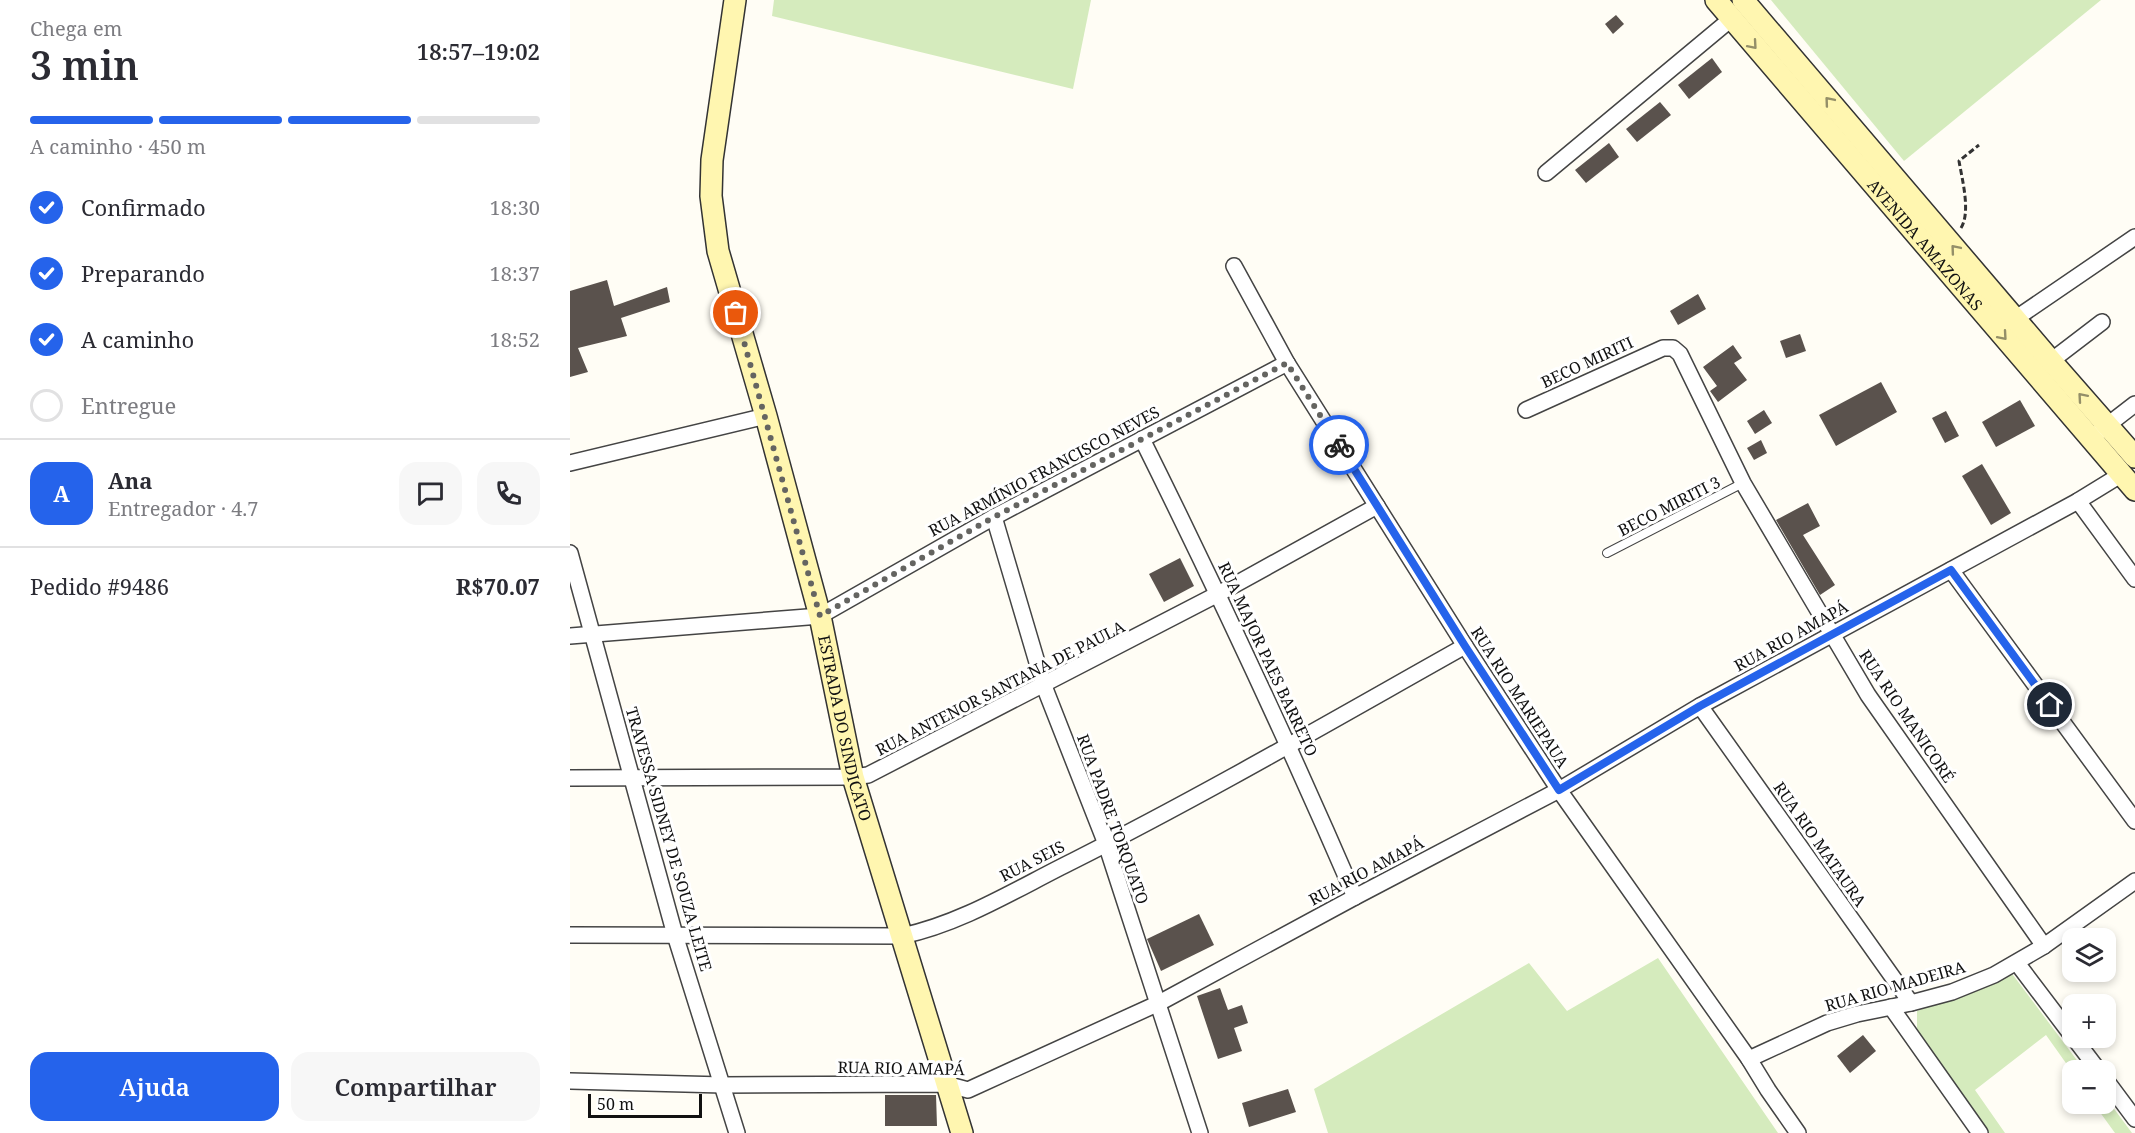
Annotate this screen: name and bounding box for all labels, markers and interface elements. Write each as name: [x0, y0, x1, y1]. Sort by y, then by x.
text: Chega em: [30, 15, 123, 42]
text: 18:57–19:02: [417, 36, 540, 66]
text: 3 min: [30, 38, 139, 91]
one-way arrow: [1746, 38, 1757, 49]
one-way arrow: [1825, 97, 1836, 108]
text: A caminho · 450 m: [30, 133, 206, 160]
street label: AVENIDA AMAZONAS: [1863, 174, 1988, 315]
icon: check: [30, 191, 63, 224]
text: Confirmado: [81, 192, 206, 222]
text: 18:30: [490, 194, 540, 221]
one-way arrow: [1951, 245, 1962, 256]
icon: check: [30, 257, 63, 290]
text: Preparando: [81, 258, 205, 288]
text: 18:37: [490, 260, 540, 287]
pin: [710, 287, 761, 338]
icon: bag: [719, 296, 752, 329]
icon: check: [30, 323, 63, 356]
text: A caminho: [81, 324, 194, 354]
text: 18:52: [490, 326, 540, 353]
one-way arrow: [1996, 329, 2007, 340]
street label: BECO MIRITI: [1537, 331, 1637, 393]
text: Entregue: [81, 390, 176, 420]
one-way arrow: [2079, 393, 2090, 404]
street label: RUA ARMÍNIO FRANCISCO NEVES: [925, 401, 1163, 541]
courier: [1309, 415, 1369, 475]
icon: bike: [1323, 429, 1356, 462]
button: chat: [399, 462, 462, 525]
button: phone: [477, 462, 540, 525]
text: Ana: [108, 465, 152, 495]
street label: BECO MIRITI 3: [1614, 471, 1724, 541]
text: A: [53, 478, 70, 508]
text: Entregador · 4.7: [108, 495, 259, 522]
street label: RUA MAJOR PAES BARRETO: [1213, 558, 1323, 760]
text: Pedido #9486: [30, 571, 169, 601]
text: R$70.07: [456, 571, 540, 601]
street label: RUA RIO AMAPÁ: [1730, 595, 1853, 676]
street label: RUA ANTENOR SANTANA DE PAULA: [872, 615, 1129, 761]
street label: RUA RIO MARIEPAUA: [1466, 622, 1574, 772]
street label: ESTRADA DO SINDICATO: [813, 633, 877, 824]
street label: RUA RIO MANICORÉ: [1854, 645, 1960, 787]
pin: [2024, 679, 2075, 730]
icon: home: [2033, 688, 2066, 721]
street label: TRAVESSA SIDNEY DE SOUZA LEITE: [621, 704, 717, 974]
street label: RUA PADRE TORQUATO: [1072, 731, 1154, 907]
street label: RUA RIO MATAURA: [1769, 777, 1872, 911]
street label: RUA RIO AMAPÁ: [1305, 831, 1428, 911]
street label: RUA SEIS: [996, 835, 1068, 887]
map controls: [2062, 928, 2116, 1114]
button: layers: [2062, 928, 2116, 982]
street label: RUA RIO MADEIRA: [1822, 955, 1968, 1017]
button: +: [2062, 994, 2116, 1048]
button: Ajuda: [30, 1052, 279, 1121]
button: Compartilhar: [291, 1052, 540, 1121]
street label: RUA RIO AMAPÁ: [837, 1056, 965, 1080]
button: −: [2062, 1060, 2116, 1114]
scale bar: [588, 1091, 702, 1118]
text: 50 m: [597, 1093, 634, 1115]

